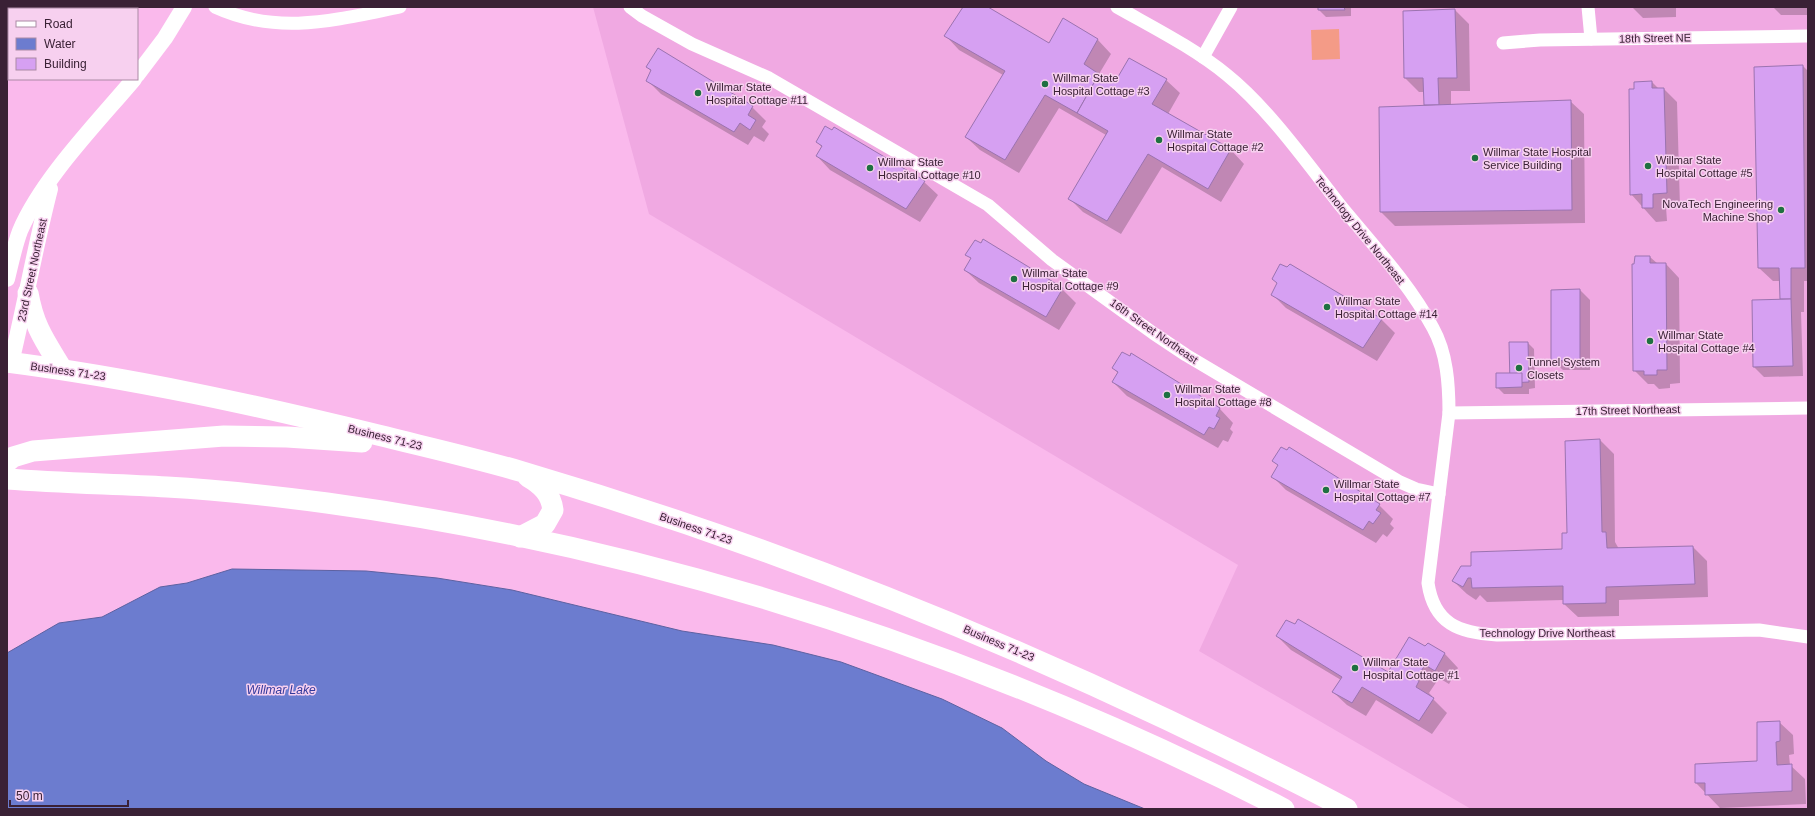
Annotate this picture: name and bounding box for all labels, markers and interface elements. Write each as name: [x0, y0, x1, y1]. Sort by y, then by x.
legend: [8, 8, 138, 80]
text: Road: [44, 17, 73, 31]
street label: 18th Street NE: [1619, 31, 1691, 45]
text: Water: [44, 37, 76, 51]
text: Building: [44, 57, 87, 71]
place label: Willmar State Hospital Cottage #3: [1053, 72, 1150, 97]
marker: Willmar State Hospital Cottage #3: [1040, 79, 1050, 89]
place label: Willmar State Hospital Cottage #11: [706, 81, 808, 106]
marker: Willmar State Hospital Cottage #11: [693, 88, 703, 98]
place label: Willmar State Hospital Cottage #2: [1167, 128, 1264, 153]
marker: Willmar State Hospital Cottage #2: [1154, 135, 1164, 145]
place label: Willmar State Hospital Service Building: [1483, 146, 1591, 171]
marker: Willmar State Hospital Service Building: [1470, 153, 1480, 163]
place label: Willmar State Hospital Cottage #5: [1656, 154, 1753, 179]
place label: Willmar State Hospital Cottage #10: [878, 156, 981, 181]
marker: Willmar State Hospital Cottage #5: [1643, 161, 1653, 171]
marker: Willmar State Hospital Cottage #10: [865, 163, 875, 173]
street label: Technology Drive Northeast: [1313, 174, 1407, 286]
place label: NovaTech Engineering Machine Shop: [1662, 198, 1773, 223]
marker: NovaTech Engineering Machine Shop: [1776, 205, 1786, 215]
street label: 23rd Street Northeast: [15, 217, 49, 323]
place label: Willmar State Hospital Cottage #9: [1022, 267, 1119, 292]
marker: Willmar State Hospital Cottage #9: [1009, 274, 1019, 284]
place label: Willmar State Hospital Cottage #14: [1335, 295, 1438, 320]
street label: 16th Street Northeast: [1108, 296, 1200, 366]
marker: Willmar State Hospital Cottage #14: [1322, 302, 1332, 312]
place label: Willmar State Hospital Cottage #4: [1658, 329, 1755, 354]
marker: Willmar State Hospital Cottage #4: [1645, 336, 1655, 346]
place label: Tunnel System Closets: [1527, 356, 1600, 381]
street label: Business 71-23: [30, 360, 106, 382]
marker: Tunnel System Closets: [1514, 363, 1524, 373]
place label: Willmar State Hospital Cottage #8: [1175, 383, 1272, 408]
marker: Willmar State Hospital Cottage #8: [1162, 390, 1172, 400]
street label: 17th Street Northeast: [1576, 403, 1680, 417]
street label: Business 71-23: [347, 422, 423, 452]
place label: Willmar State Hospital Cottage #7: [1334, 478, 1431, 503]
marker: Willmar State Hospital Cottage #7: [1321, 485, 1331, 495]
street label: Business 71-23: [658, 510, 734, 546]
street label: Business 71-23: [962, 623, 1036, 663]
street label: Technology Drive Northeast: [1479, 627, 1615, 639]
place label: Willmar State Hospital Cottage #1: [1363, 656, 1460, 681]
marker: Willmar State Hospital Cottage #1: [1350, 663, 1360, 673]
water label: Willmar Lake: [246, 683, 316, 697]
scale bar: [10, 782, 128, 808]
text: 50 m: [16, 789, 43, 803]

